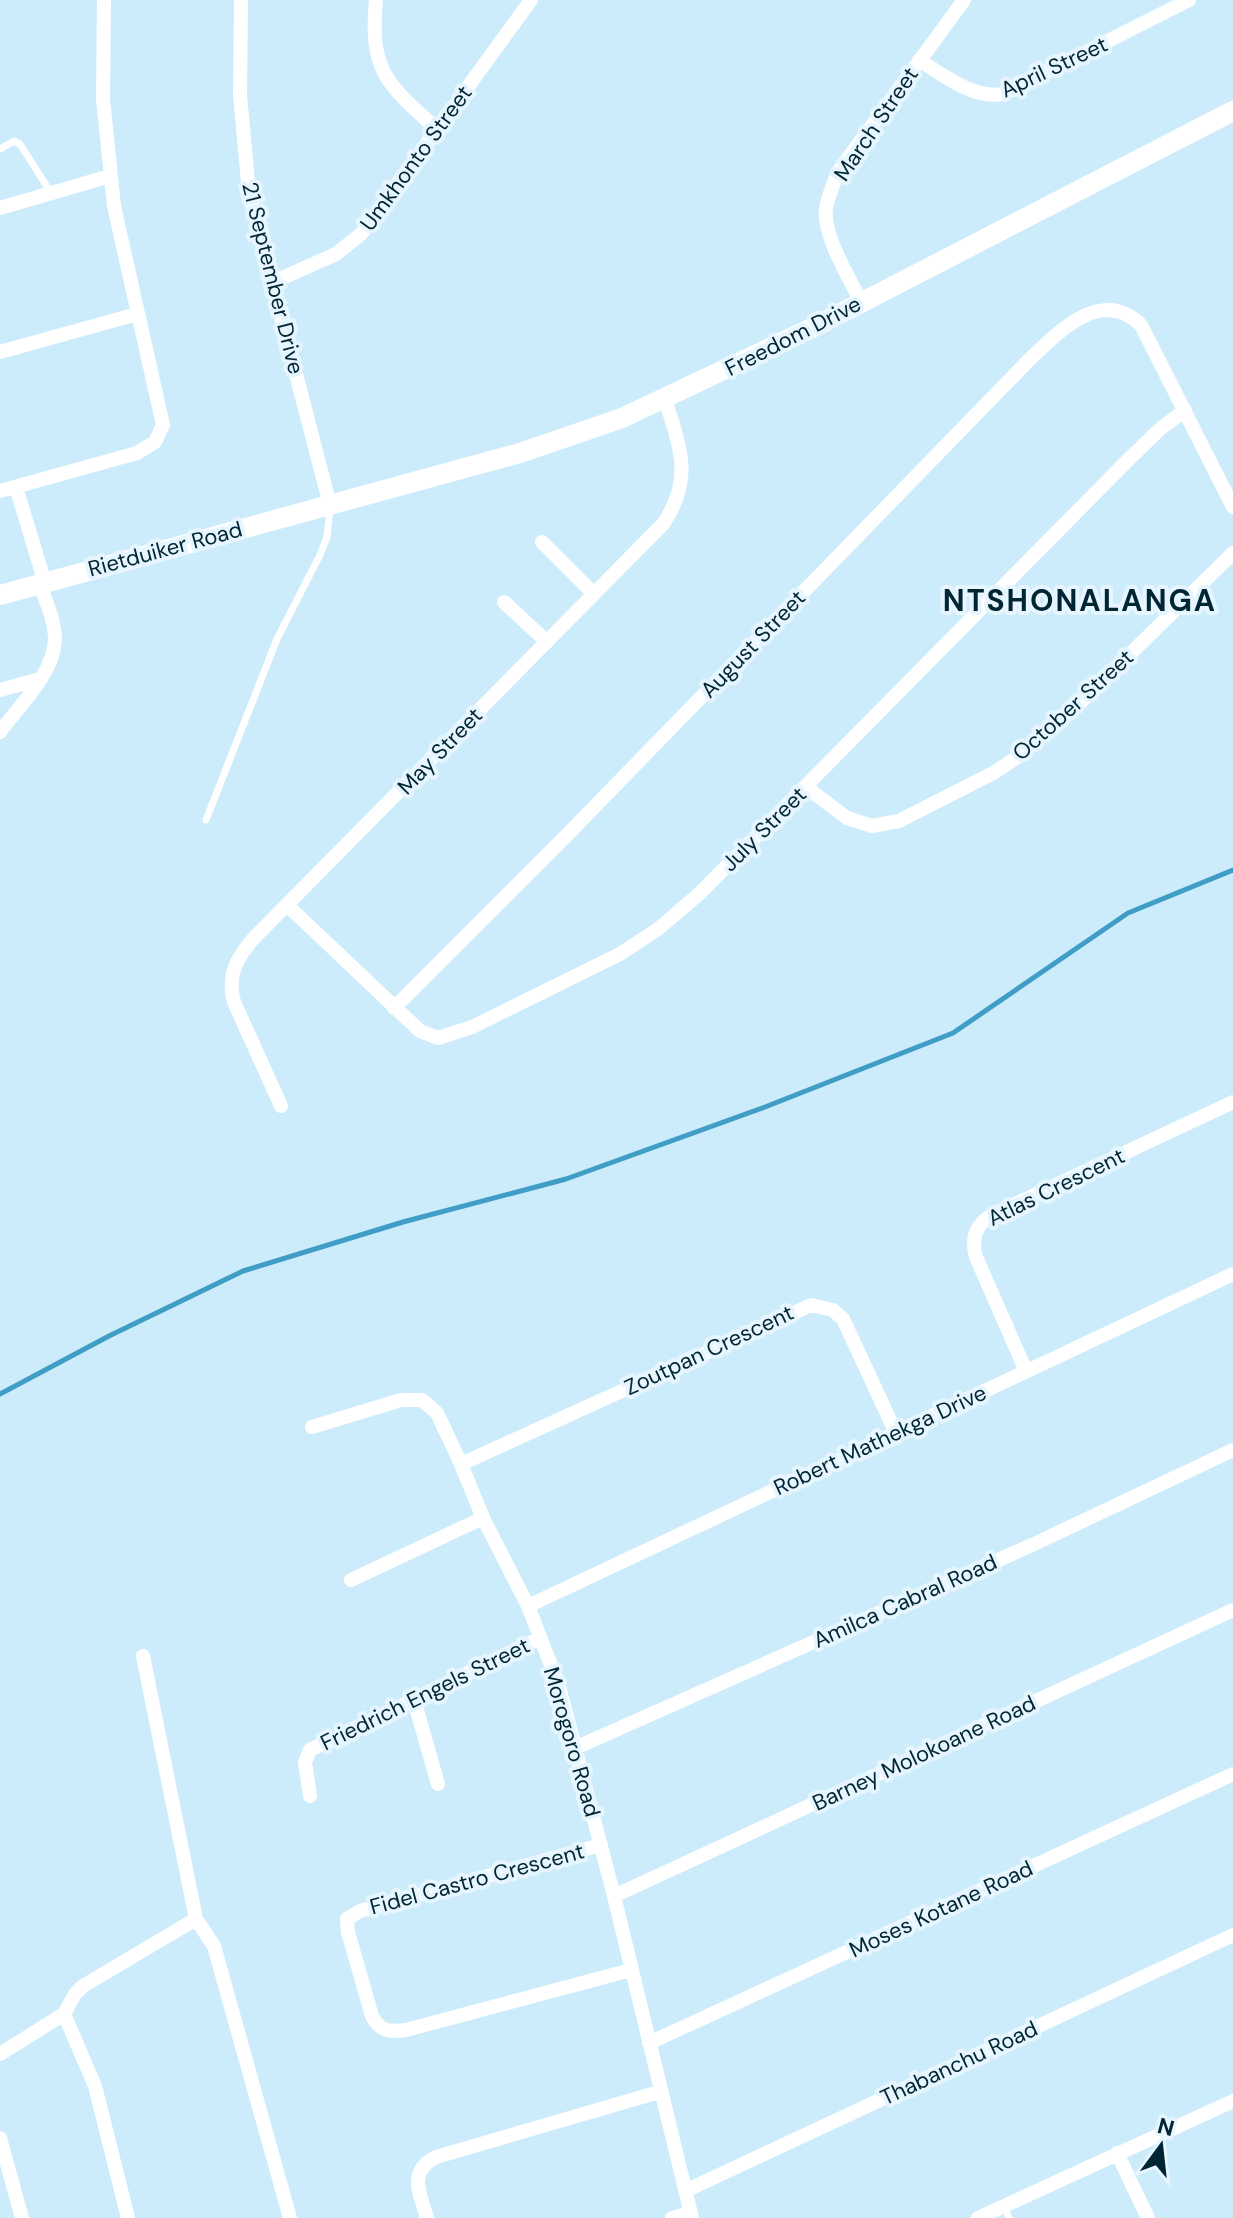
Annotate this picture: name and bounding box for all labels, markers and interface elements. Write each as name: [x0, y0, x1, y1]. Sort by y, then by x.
street label: April Street: [996, 30, 1112, 104]
street label: March Street: [827, 61, 925, 187]
street label: Umkhonto Street: [353, 79, 479, 237]
street label: 21 September Drive: [235, 179, 311, 377]
street label: Freedom Drive: [720, 289, 866, 383]
street label: Rietduiker Road: [85, 514, 245, 584]
district label: NTSHONALANGA: [943, 581, 1217, 620]
street label: August Street: [694, 584, 812, 704]
street label: October Street: [1006, 643, 1140, 767]
street label: May Street: [391, 701, 489, 801]
street label: July Street: [715, 780, 813, 878]
street label: Atlas Crescent: [982, 1141, 1130, 1233]
street label: Zoutpan Crescent: [620, 1298, 798, 1402]
street label: Robert Mathekga Drive: [769, 1378, 991, 1502]
street label: Amilca Cabral Road: [808, 1547, 1002, 1655]
street label: Friedrich Engels Street: [315, 1631, 535, 1757]
street label: Morogoro Road: [537, 1664, 607, 1820]
street label: Barney Molokoane Road: [808, 1688, 1040, 1818]
street label: Fidel Castro Crescent: [367, 1836, 587, 1922]
street label: Moses Kotane Road: [844, 1854, 1038, 1964]
street label: Thabanchu Road: [876, 2014, 1042, 2112]
north arrow: [1121, 2106, 1201, 2186]
text: N: [1155, 2111, 1178, 2143]

